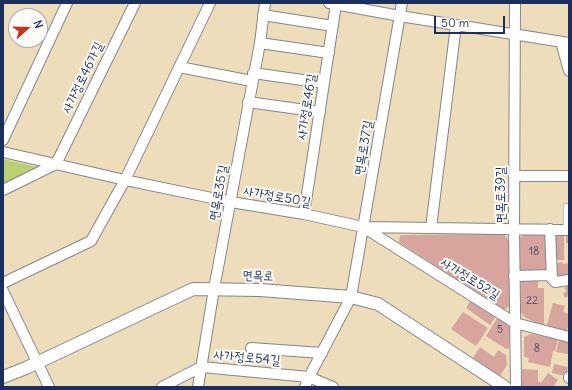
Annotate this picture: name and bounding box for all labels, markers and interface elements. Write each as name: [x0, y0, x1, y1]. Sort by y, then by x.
north arrow: [8, 8, 48, 48]
scale bar: [436, 8, 507, 34]
text: 50 m: [441, 15, 469, 30]
text: N: [30, 18, 46, 30]
street label: 사가정로46가길: [59, 40, 107, 116]
street label: 사가정로46길: [294, 73, 320, 141]
street label: 면목로37길: [351, 119, 377, 177]
street label: 면목로35길: [206, 164, 232, 222]
street label: 면목로39길: [493, 167, 509, 223]
street label: 사가정로50길: [242, 183, 312, 211]
house number: 18: [529, 245, 539, 259]
street label: 사가정로52길: [437, 255, 503, 303]
street label: 면목로: [242, 268, 274, 284]
house number: 22: [526, 294, 538, 308]
house number: 5: [497, 323, 503, 337]
house number: 8: [534, 342, 540, 356]
street label: 사가정로54길: [213, 347, 281, 369]

